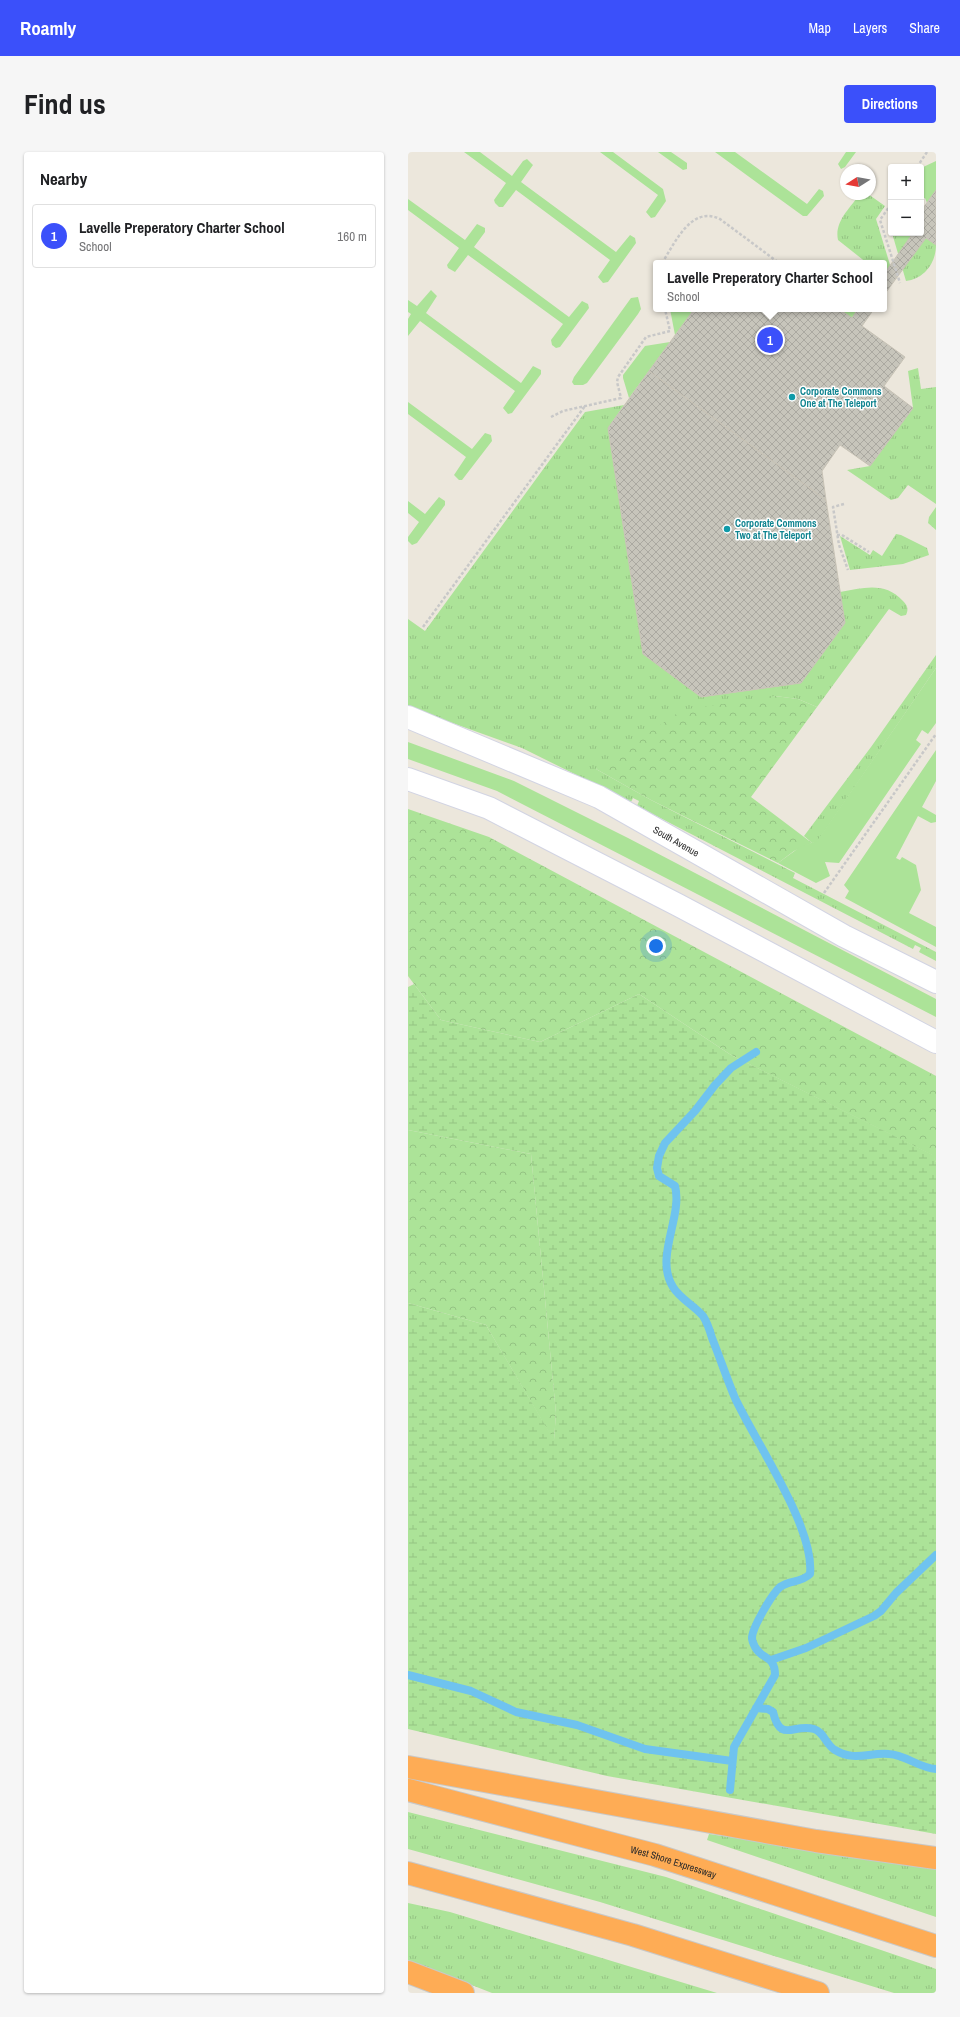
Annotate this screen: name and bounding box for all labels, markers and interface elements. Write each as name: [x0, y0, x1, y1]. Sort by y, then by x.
text: Roamly: [20, 15, 76, 41]
text: Map: [809, 19, 831, 37]
text: Layers: [853, 19, 887, 37]
text: Share: [909, 19, 940, 37]
text: Find us: [24, 85, 106, 123]
button: Directions: [844, 85, 936, 123]
north arrow: [840, 164, 876, 200]
map controls: [888, 164, 924, 236]
button: +: [888, 164, 924, 200]
text: Nearby: [40, 167, 87, 190]
button: −: [888, 200, 924, 236]
text: Lavelle Preperatory Charter School: [79, 217, 285, 238]
text: 1: [51, 228, 57, 245]
text: 160 m: [337, 228, 367, 245]
text: School: [79, 238, 112, 255]
popup: [653, 260, 887, 312]
text: Lavelle Preperatory Charter School: [667, 267, 873, 288]
text: School: [667, 288, 700, 305]
pin: 1: [757, 325, 783, 355]
place label: Corporate Commons One at The Teleport: [800, 385, 882, 410]
marker: Corporate Commons One at The Teleport: [787, 392, 797, 402]
place label: Corporate Commons Two at The Teleport: [735, 517, 817, 542]
marker: Corporate Commons Two at The Teleport: [722, 524, 732, 534]
street label: South Avenue: [651, 823, 702, 859]
your location: [646, 936, 666, 956]
street label: West Shore Expressway: [629, 1842, 719, 1881]

